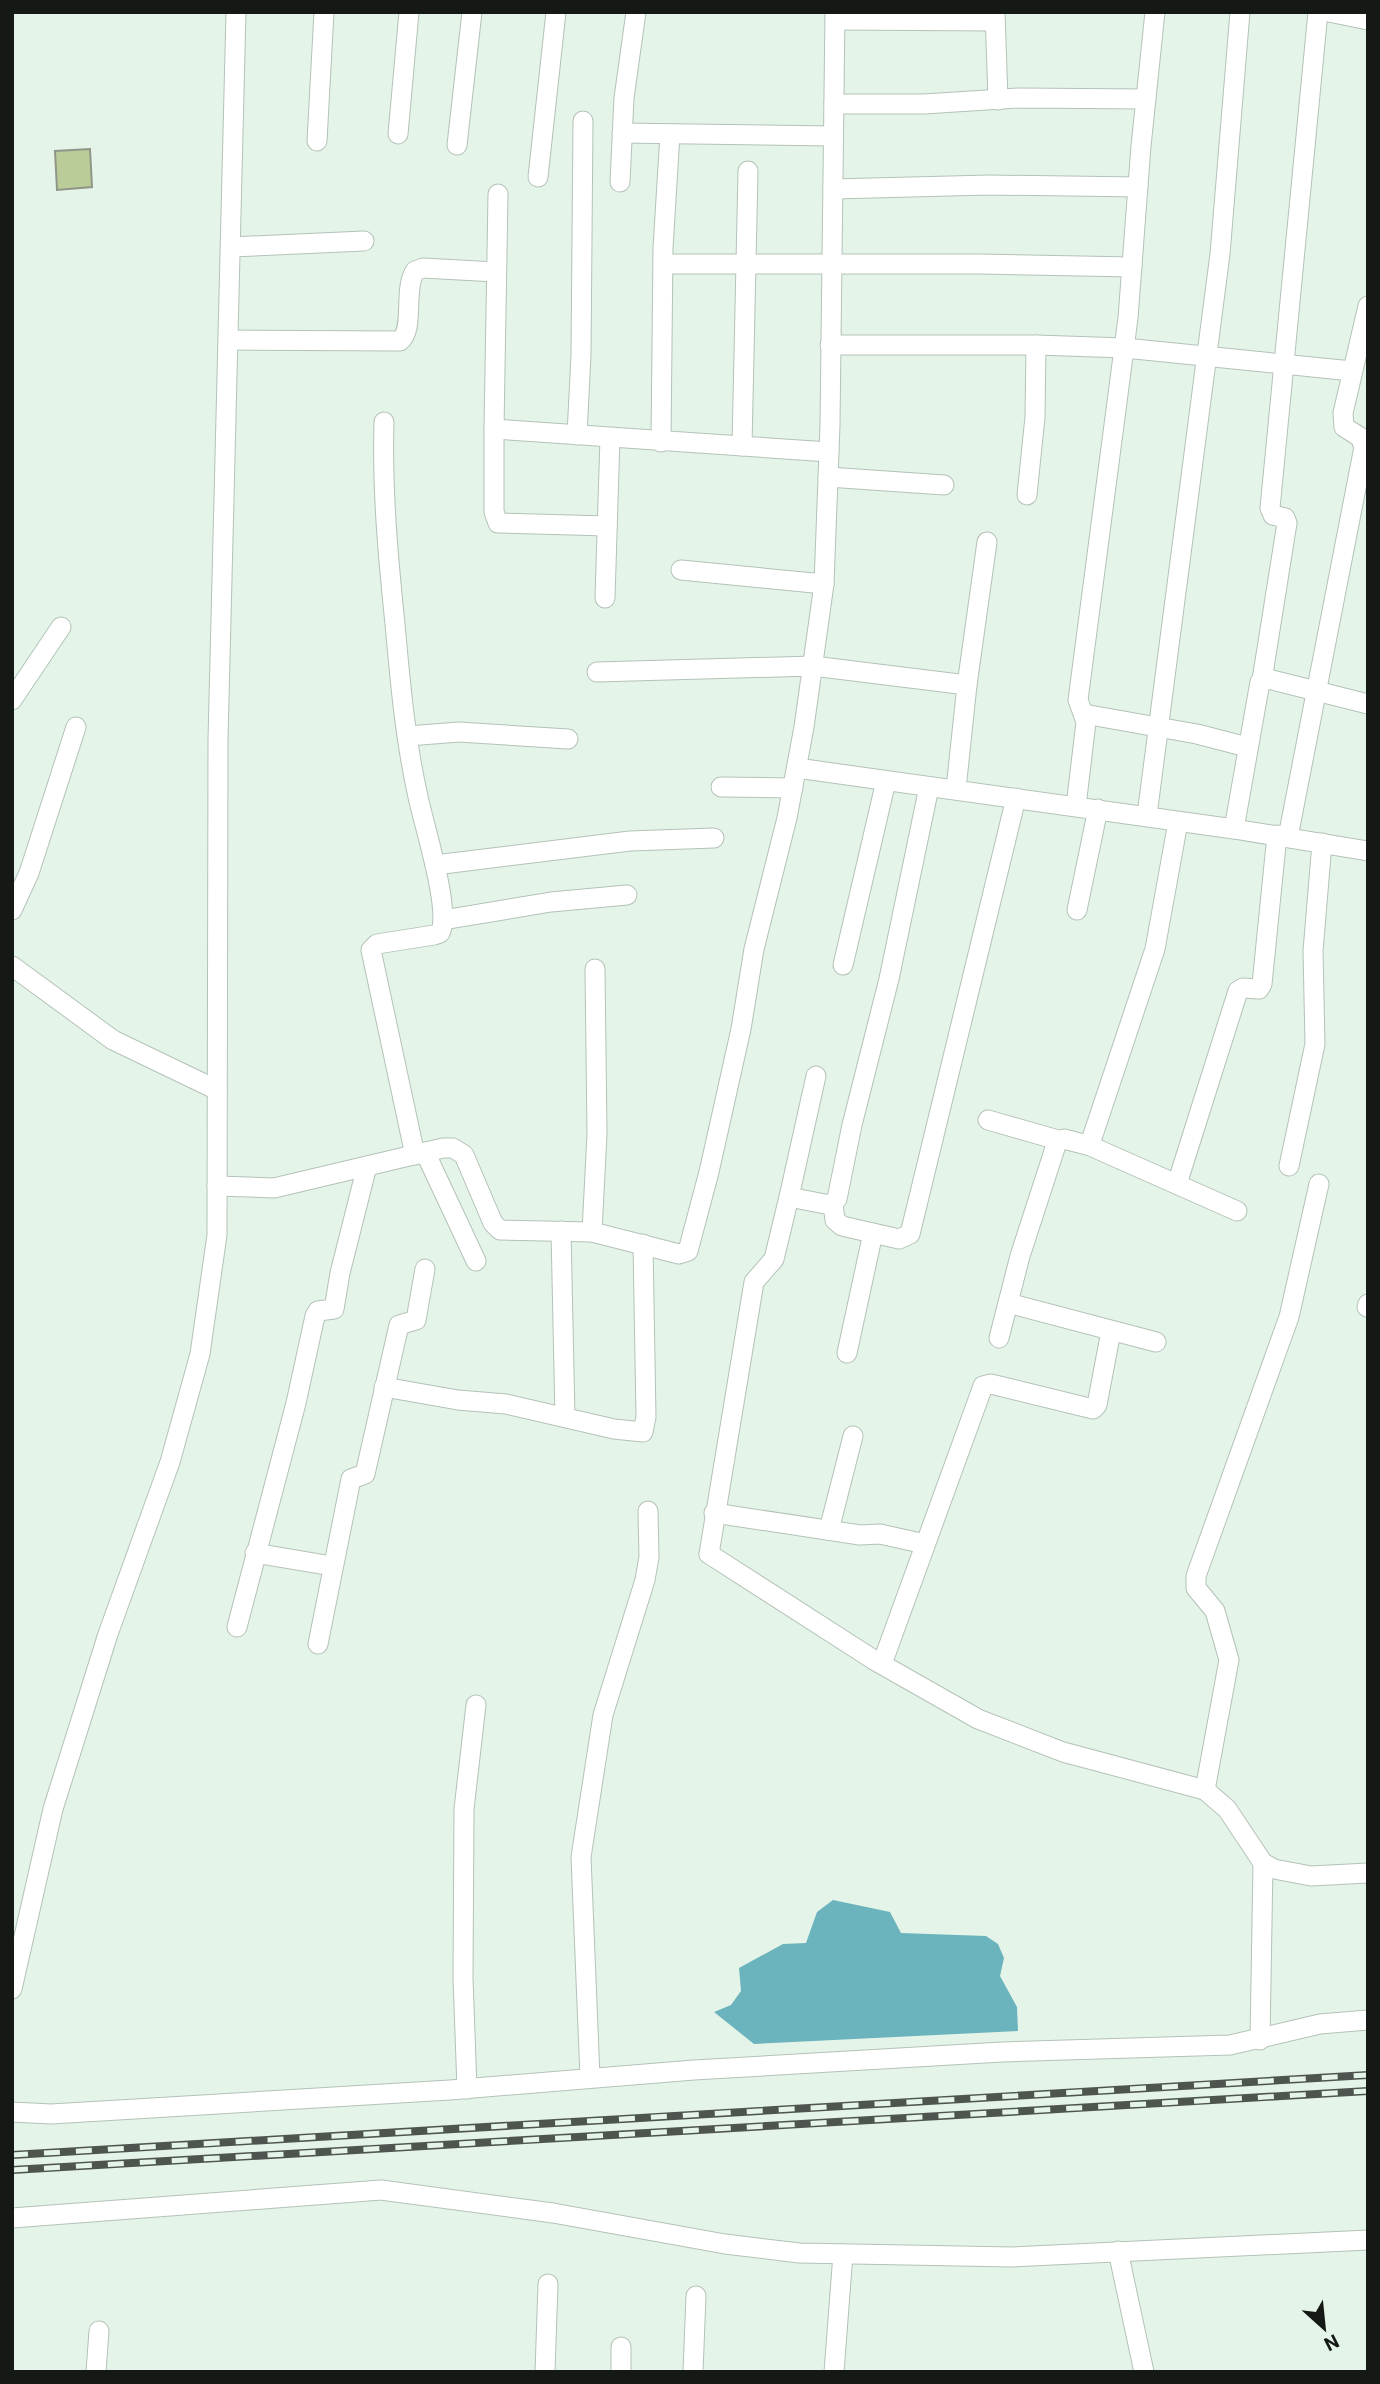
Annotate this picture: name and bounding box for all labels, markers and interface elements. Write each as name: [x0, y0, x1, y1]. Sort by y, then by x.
north arrow: [1289, 2293, 1359, 2363]
text: N: [1320, 2329, 1343, 2356]

